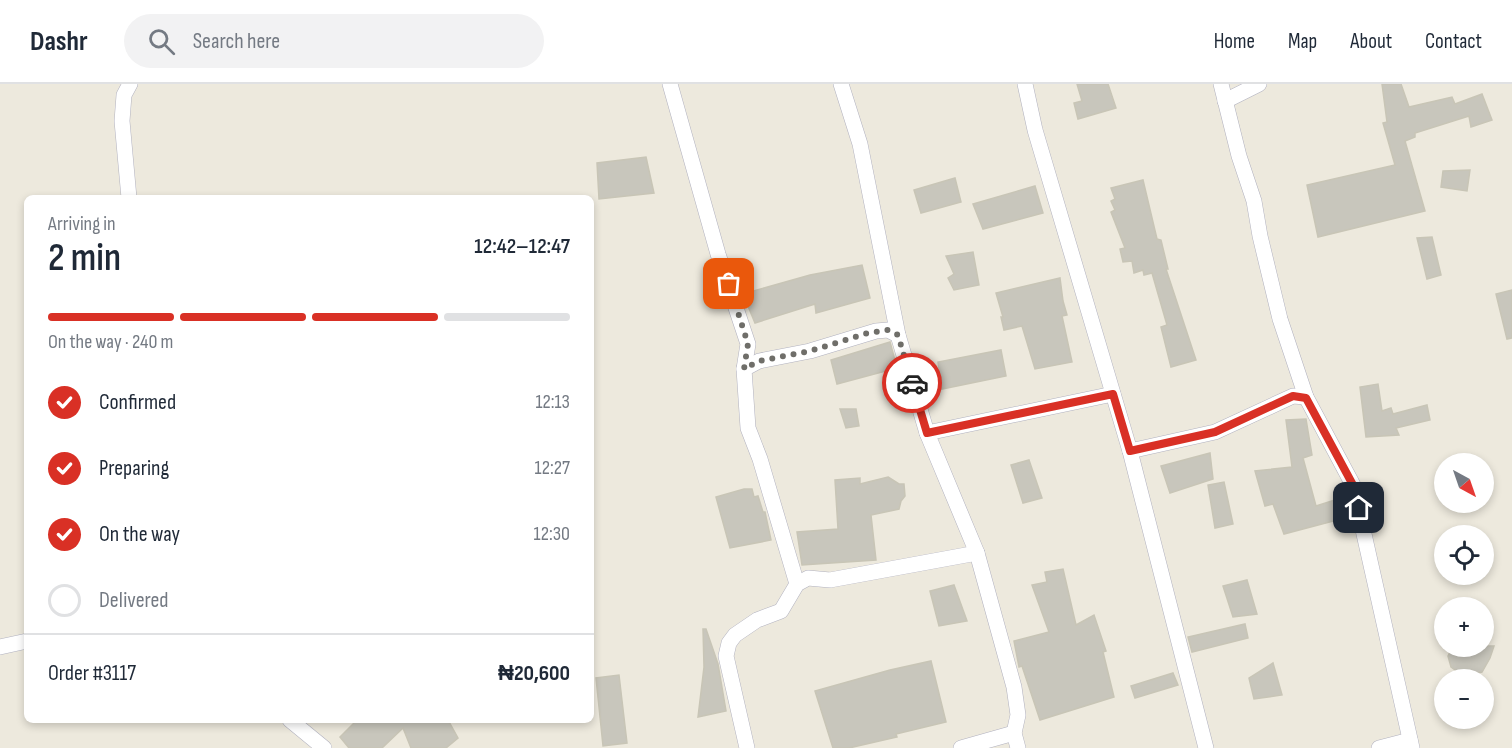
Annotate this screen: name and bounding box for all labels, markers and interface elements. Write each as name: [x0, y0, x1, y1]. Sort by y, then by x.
search box: [124, 14, 544, 68]
text: Dashr: [30, 25, 88, 58]
icon: search: [145, 25, 178, 58]
text: Search here: [193, 28, 280, 55]
text: Home: [1214, 29, 1255, 54]
text: Map: [1288, 29, 1317, 54]
text: About: [1350, 29, 1392, 54]
text: Contact: [1425, 29, 1482, 54]
text: Arriving in: [48, 212, 116, 236]
text: 12:42–12:47: [474, 233, 570, 260]
text: 2 min: [48, 235, 121, 282]
pin: [703, 258, 754, 309]
icon: bag: [712, 267, 745, 300]
text: On the way · 240 m: [48, 330, 173, 354]
courier: [882, 353, 942, 413]
icon: car: [896, 367, 929, 400]
icon: check: [48, 386, 81, 419]
text: Confirmed: [99, 389, 176, 416]
text: 12:13: [535, 390, 570, 414]
icon: check: [48, 452, 81, 485]
north arrow: [1434, 453, 1494, 513]
map controls: [1434, 453, 1494, 729]
text: Preparing: [99, 455, 169, 482]
text: 12:27: [535, 456, 570, 480]
pin: [1333, 482, 1384, 533]
icon: home: [1342, 491, 1375, 524]
icon: check: [48, 518, 81, 551]
text: On the way: [99, 521, 180, 548]
text: 12:30: [533, 522, 570, 546]
button: locate: [1434, 525, 1494, 585]
text: Delivered: [99, 587, 168, 614]
button: +: [1434, 597, 1494, 657]
text: Order #3117: [48, 660, 136, 687]
text: ₦20,600: [498, 660, 570, 687]
button: −: [1434, 669, 1494, 729]

